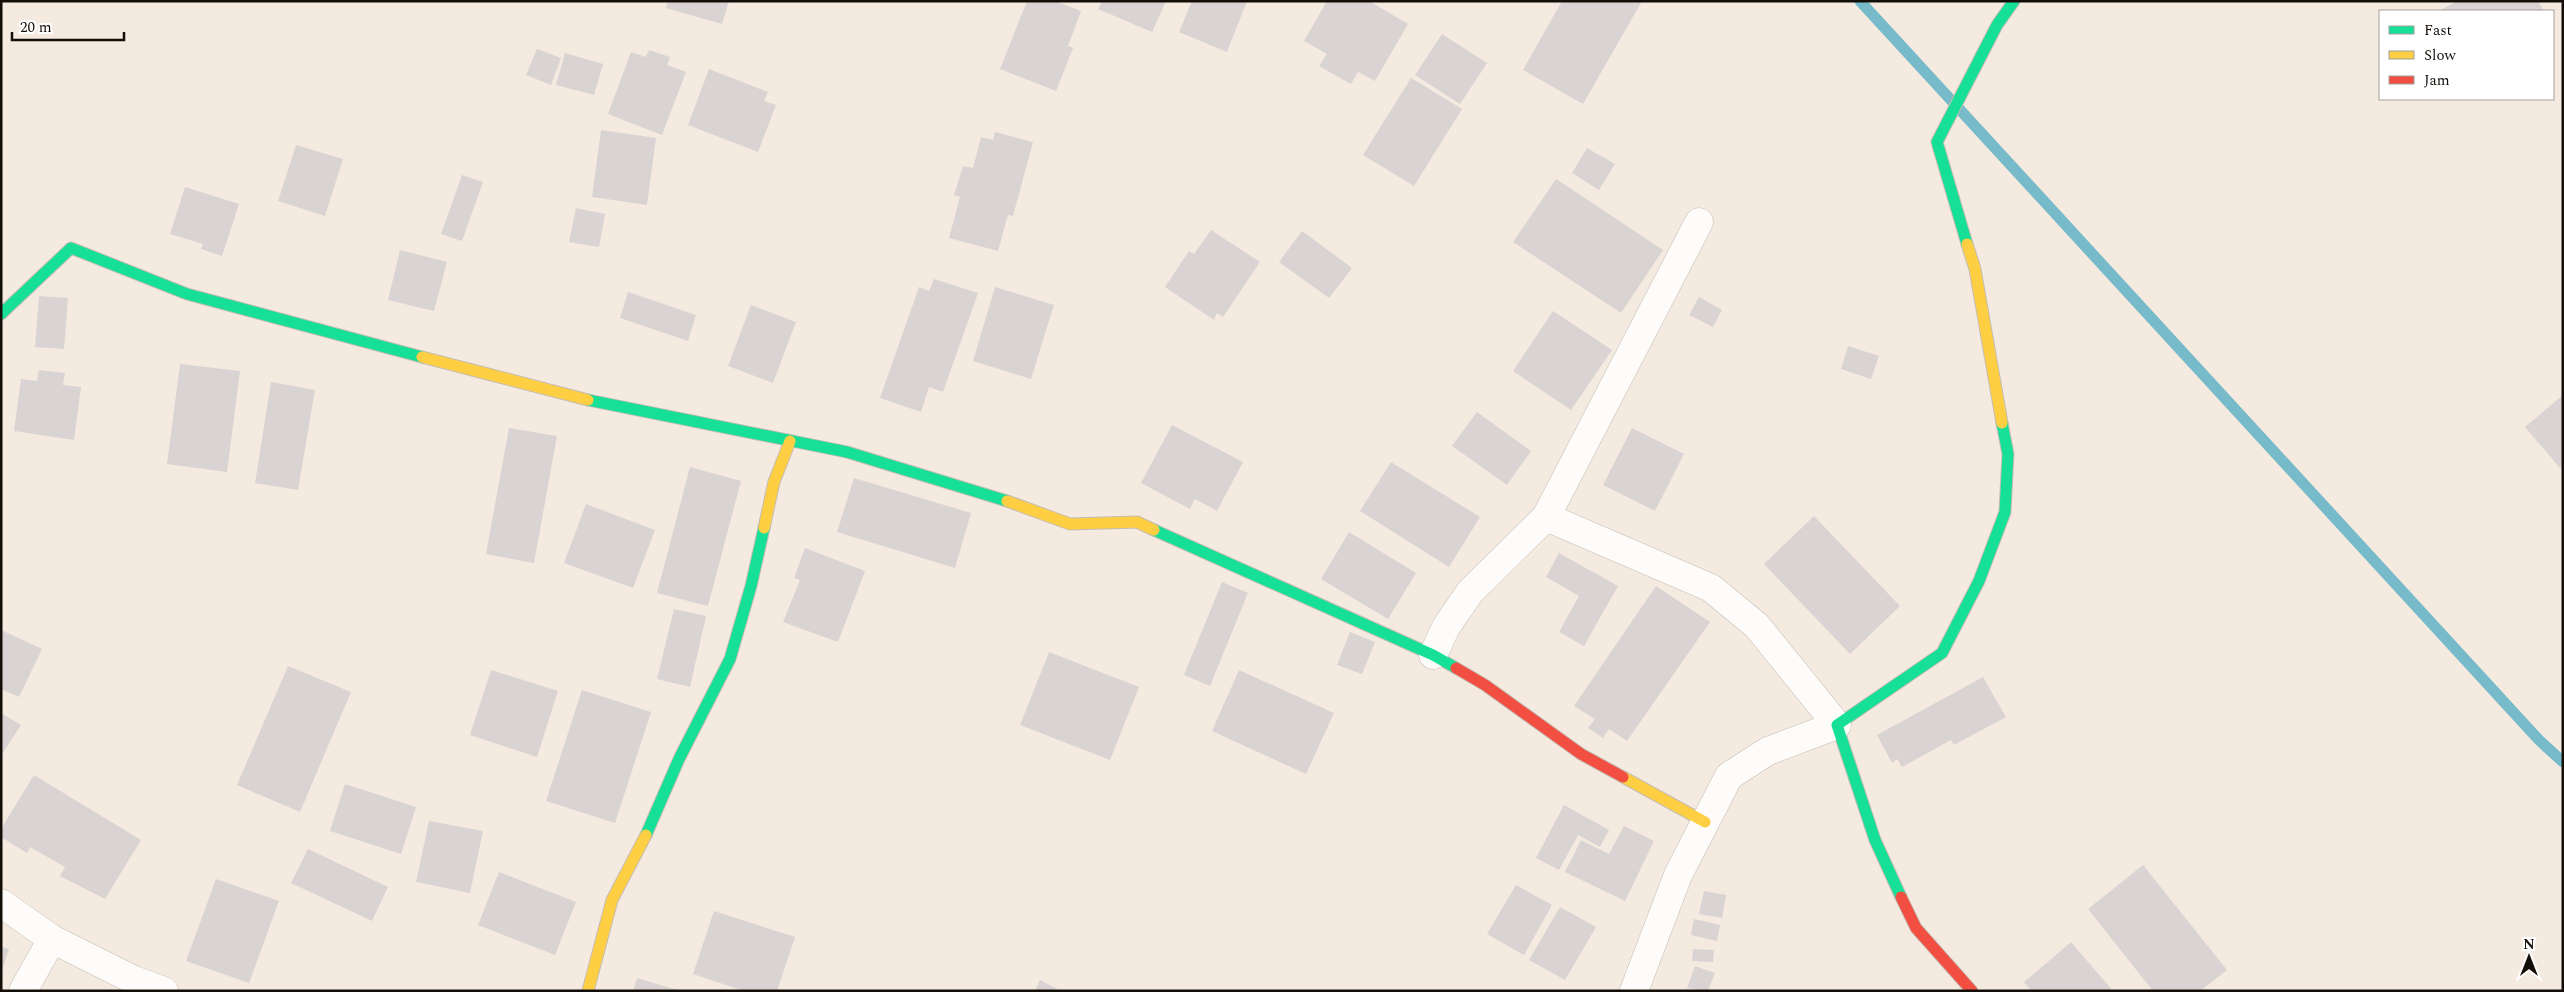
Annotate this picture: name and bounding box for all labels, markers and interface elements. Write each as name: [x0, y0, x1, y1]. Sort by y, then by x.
scale bar: [12, 10, 125, 42]
legend: [2379, 10, 2554, 100]
text: 20 m: [20, 16, 52, 39]
text: Fast: [2424, 19, 2452, 42]
text: Slow: [2424, 44, 2456, 67]
text: Jam: [2424, 69, 2450, 92]
north arrow: [2504, 932, 2554, 982]
text: N: [2523, 934, 2535, 955]

